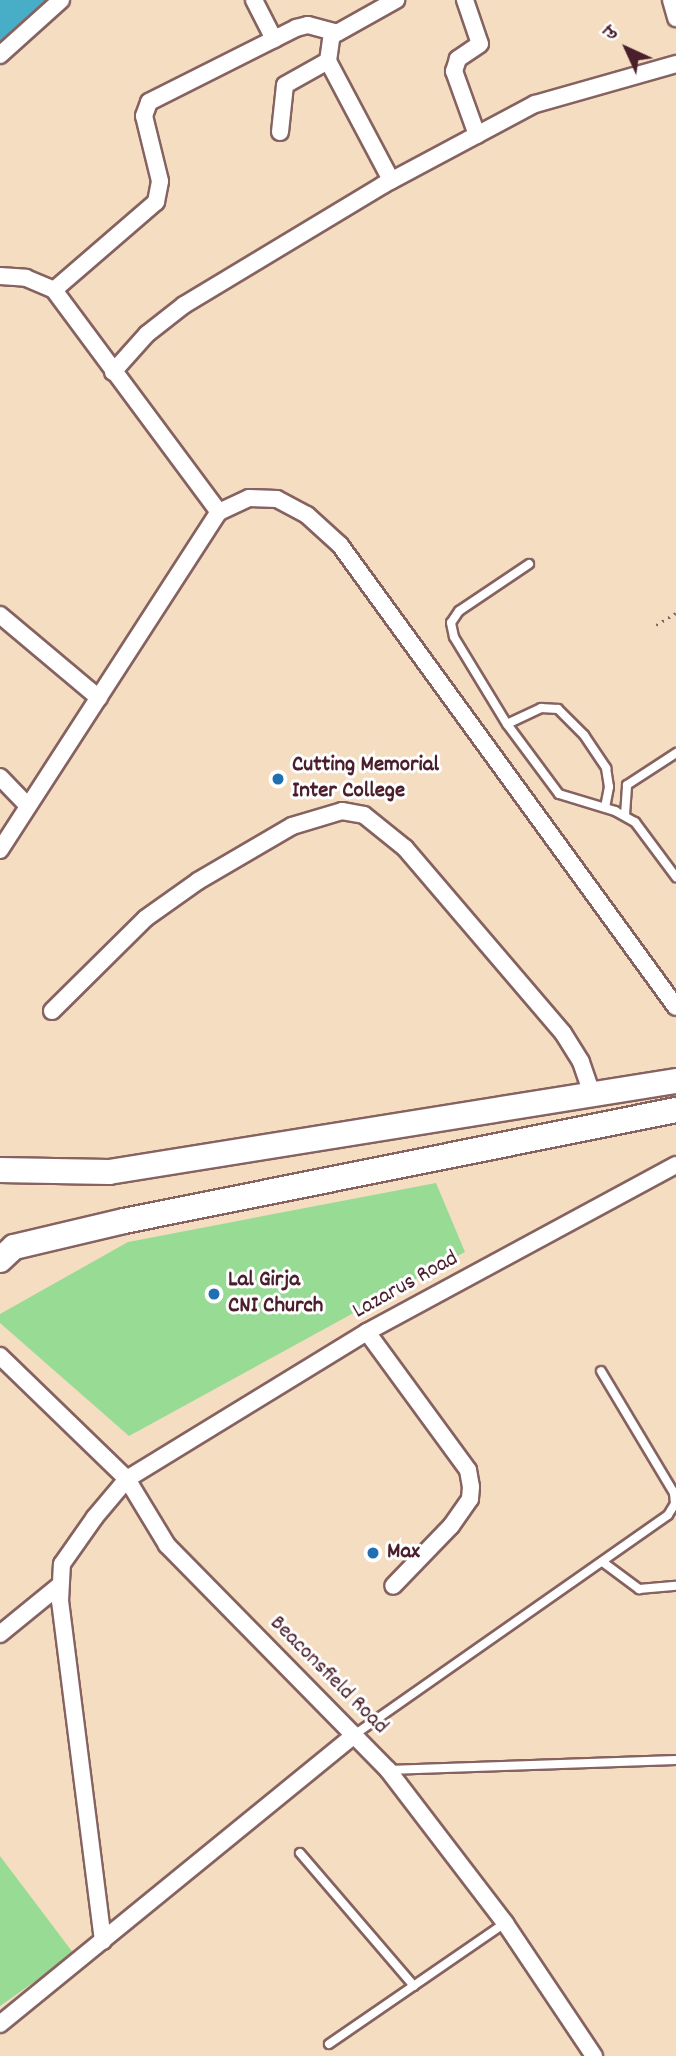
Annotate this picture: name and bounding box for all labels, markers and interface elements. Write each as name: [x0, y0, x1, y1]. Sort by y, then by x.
north arrow: [592, 14, 662, 84]
text: उ: [598, 20, 625, 47]
place label: Cutting Memorial Inter College: [292, 752, 439, 806]
marker: Cutting Memorial Inter College: [270, 771, 286, 787]
street label: Lazarus Road: [349, 1246, 463, 1326]
place label: Lal Girja CNI Church: [228, 1267, 323, 1321]
marker: Lal Girja CNI Church: [206, 1286, 222, 1302]
place label: Max: [387, 1539, 420, 1567]
marker: Max: [365, 1545, 381, 1561]
street label: Beaconsfield Road: [263, 1611, 393, 1741]

